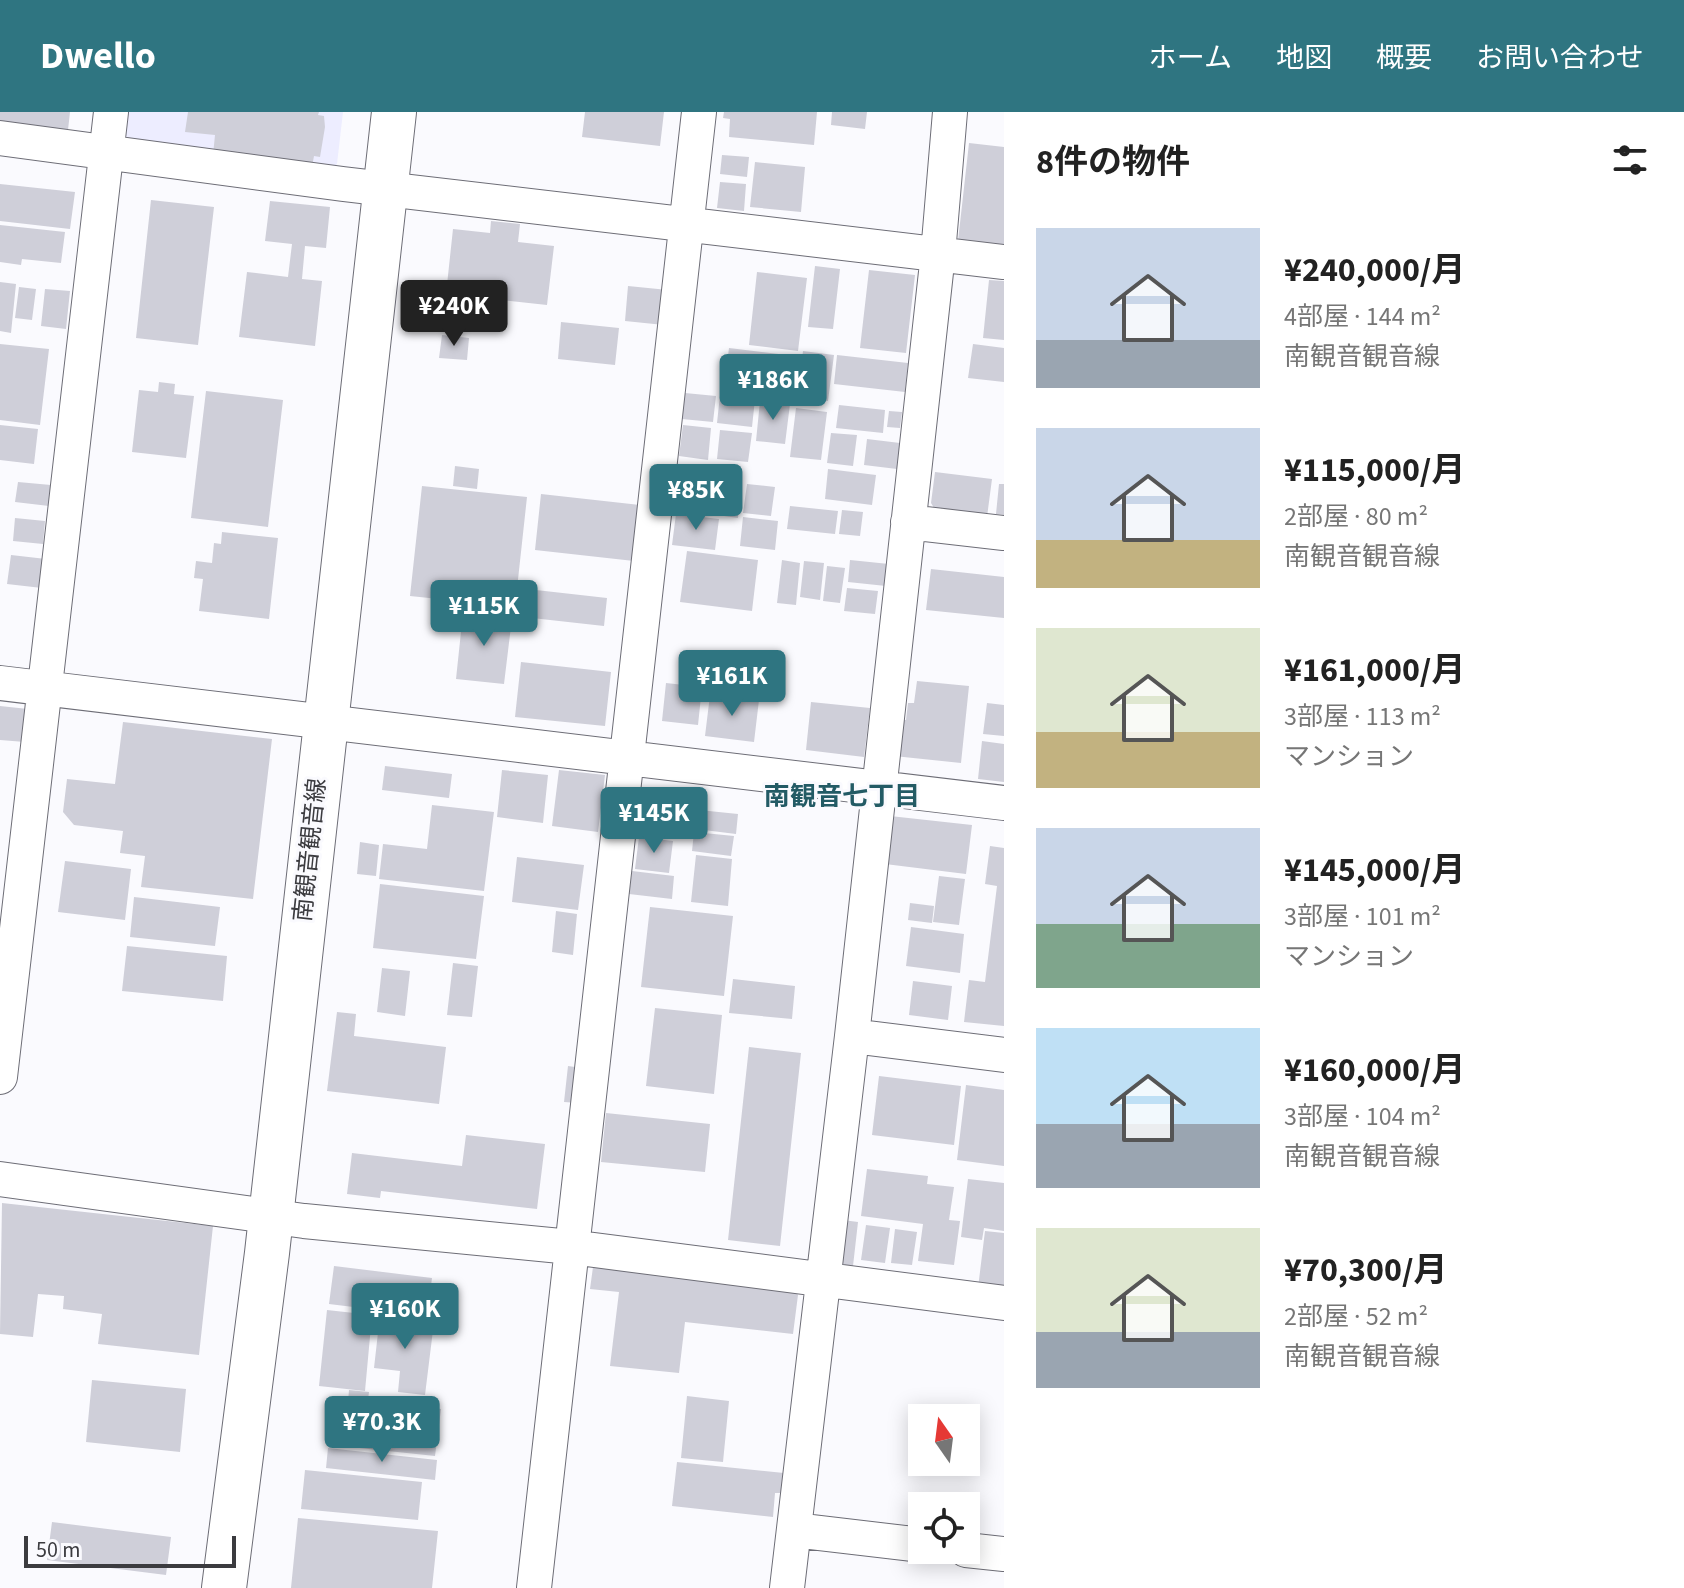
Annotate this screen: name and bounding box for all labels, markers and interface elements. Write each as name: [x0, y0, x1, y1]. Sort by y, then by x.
text: Dwello: [40, 29, 156, 83]
text: ホーム: [1149, 38, 1232, 78]
text: 地図: [1276, 38, 1332, 78]
text: 概要: [1376, 38, 1432, 78]
text: お問い合わせ: [1476, 38, 1644, 78]
text: 8件の物件: [1036, 138, 1190, 187]
icon: filters: [1608, 138, 1652, 182]
text: ¥240,000/月: [1284, 246, 1465, 295]
icon: home: [1100, 260, 1196, 356]
pin: ¥240K: [398, 280, 510, 348]
text: ¥240K: [419, 287, 489, 324]
text: 4部屋 · 144 m²: [1284, 298, 1441, 335]
text: 南観音観音線: [1284, 338, 1440, 375]
pin: ¥186K: [717, 354, 829, 422]
text: ¥186K: [738, 361, 808, 398]
text: ¥115,000/月: [1284, 446, 1465, 495]
icon: home: [1100, 460, 1196, 556]
pin: ¥85K: [649, 464, 743, 532]
text: ¥85K: [667, 471, 725, 508]
text: 2部屋 · 80 m²: [1284, 498, 1428, 535]
text: 南観音観音線: [1284, 538, 1440, 575]
pin: ¥115K: [428, 580, 540, 648]
text: ¥115K: [449, 587, 519, 624]
text: ¥161,000/月: [1284, 646, 1465, 695]
pin: ¥161K: [676, 650, 788, 718]
text: ¥161K: [697, 657, 767, 694]
icon: home: [1100, 660, 1196, 756]
text: 3部屋 · 113 m²: [1284, 698, 1441, 735]
text: マンション: [1284, 738, 1414, 775]
street label: 南観音観音線: [285, 777, 335, 923]
district label: 南観音七丁目: [764, 778, 920, 815]
pin: ¥145K: [598, 787, 710, 855]
text: ¥145K: [619, 794, 689, 831]
text: ¥145,000/月: [1284, 846, 1465, 895]
icon: home: [1100, 860, 1196, 956]
text: 3部屋 · 101 m²: [1284, 898, 1441, 935]
text: マンション: [1284, 938, 1414, 975]
text: ¥160,000/月: [1284, 1046, 1465, 1095]
icon: home: [1100, 1060, 1196, 1156]
text: 3部屋 · 104 m²: [1284, 1098, 1441, 1135]
text: 南観音観音線: [1284, 1138, 1440, 1175]
text: ¥70,300/月: [1284, 1246, 1447, 1295]
icon: home: [1100, 1260, 1196, 1356]
pin: ¥160K: [349, 1283, 461, 1351]
text: ¥160K: [370, 1290, 440, 1327]
text: 2部屋 · 52 m²: [1284, 1298, 1428, 1335]
text: 南観音観音線: [1284, 1338, 1440, 1375]
pin: ¥70.3K: [317, 1396, 447, 1464]
text: ¥70.3K: [343, 1403, 421, 1440]
north arrow: [908, 1404, 980, 1476]
map controls: [908, 1404, 980, 1564]
button: locate: [908, 1492, 980, 1564]
scale bar: [24, 1532, 236, 1568]
text: 50 m: [36, 1534, 81, 1566]

